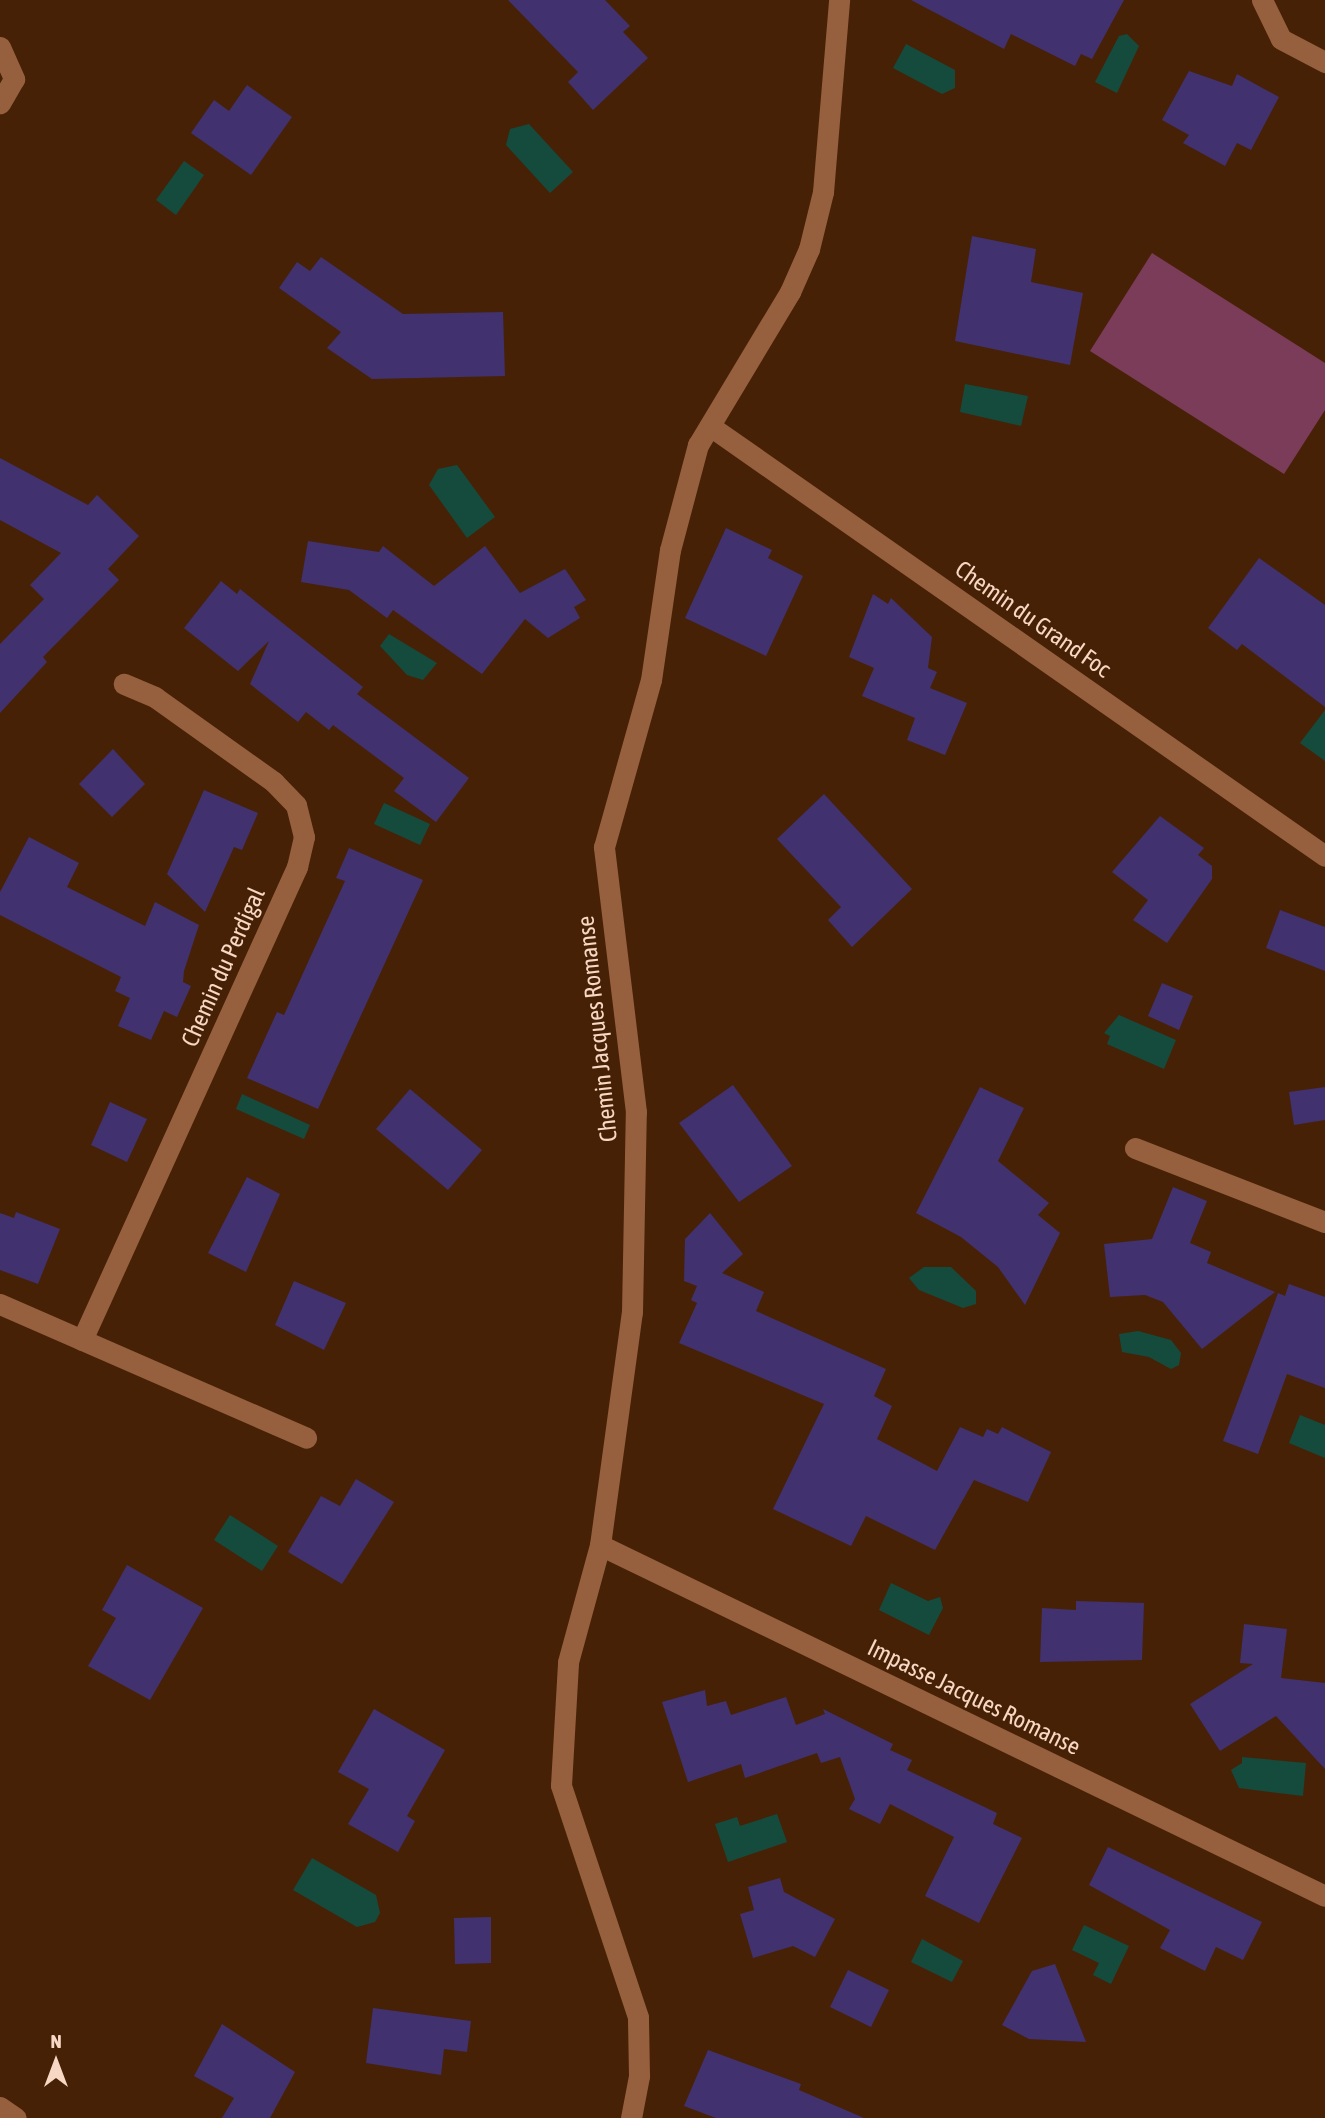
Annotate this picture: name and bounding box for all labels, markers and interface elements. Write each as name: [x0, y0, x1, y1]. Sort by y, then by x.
street label: Chemin du Grand Foc: [950, 555, 1116, 683]
street label: Chemin du Perdigal: [175, 883, 271, 1051]
street label: Chemin Jacques Romanse: [571, 915, 623, 1143]
street label: Impasse Jacques Romanse: [863, 1633, 1085, 1761]
north arrow: [21, 2027, 91, 2097]
text: N: [50, 2030, 62, 2052]

